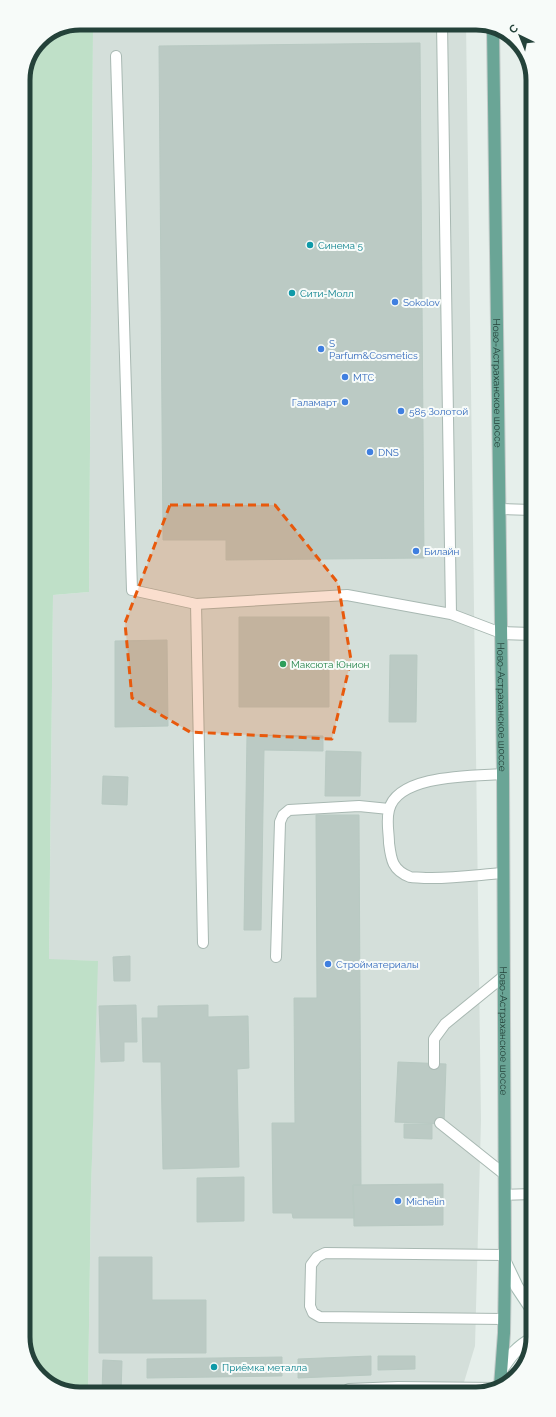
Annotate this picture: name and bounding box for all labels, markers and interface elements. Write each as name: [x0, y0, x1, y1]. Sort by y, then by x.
north arrow: [500, 16, 540, 56]
text: С: [506, 21, 521, 36]
marker: Синема 5: [305, 240, 315, 250]
place label: Синема 5: [318, 240, 364, 251]
marker: Сити-Молл: [287, 288, 297, 298]
place label: Сити-Молл: [300, 288, 354, 299]
marker: Sokolov: [390, 297, 400, 307]
place label: Sokolov: [403, 297, 440, 308]
street label: Ново-Астраханское шоссе: [491, 318, 504, 448]
place label: S Parfum&Cosmetics: [329, 338, 418, 361]
marker: S Parfum&Cosmetics: [316, 344, 326, 354]
marker: МТС: [340, 372, 350, 382]
place label: МТС: [353, 372, 375, 383]
place label: Галамарт: [292, 397, 337, 408]
marker: Галамарт: [340, 397, 350, 407]
marker: 585 Золотой: [396, 406, 406, 416]
place label: 585 Золотой: [409, 406, 468, 417]
marker: DNS: [365, 447, 375, 457]
place label: DNS: [378, 447, 399, 458]
marker: Билайн: [411, 546, 421, 556]
place label: Билайн: [424, 546, 460, 557]
street label: Ново-Астраханское шоссе: [496, 642, 508, 772]
marker: Максюта Юнион: [278, 659, 288, 669]
place label: Максюта Юнион: [291, 659, 370, 670]
marker: Стройматериалы: [323, 959, 333, 969]
place label: Стройматериалы: [336, 959, 419, 970]
street label: Ново-Астраханское шоссе: [498, 966, 510, 1096]
marker: Michelin: [393, 1196, 403, 1206]
place label: Michelin: [406, 1196, 445, 1207]
marker: Приёмка металла: [209, 1362, 219, 1372]
place label: Приёмка металла: [222, 1362, 307, 1373]

